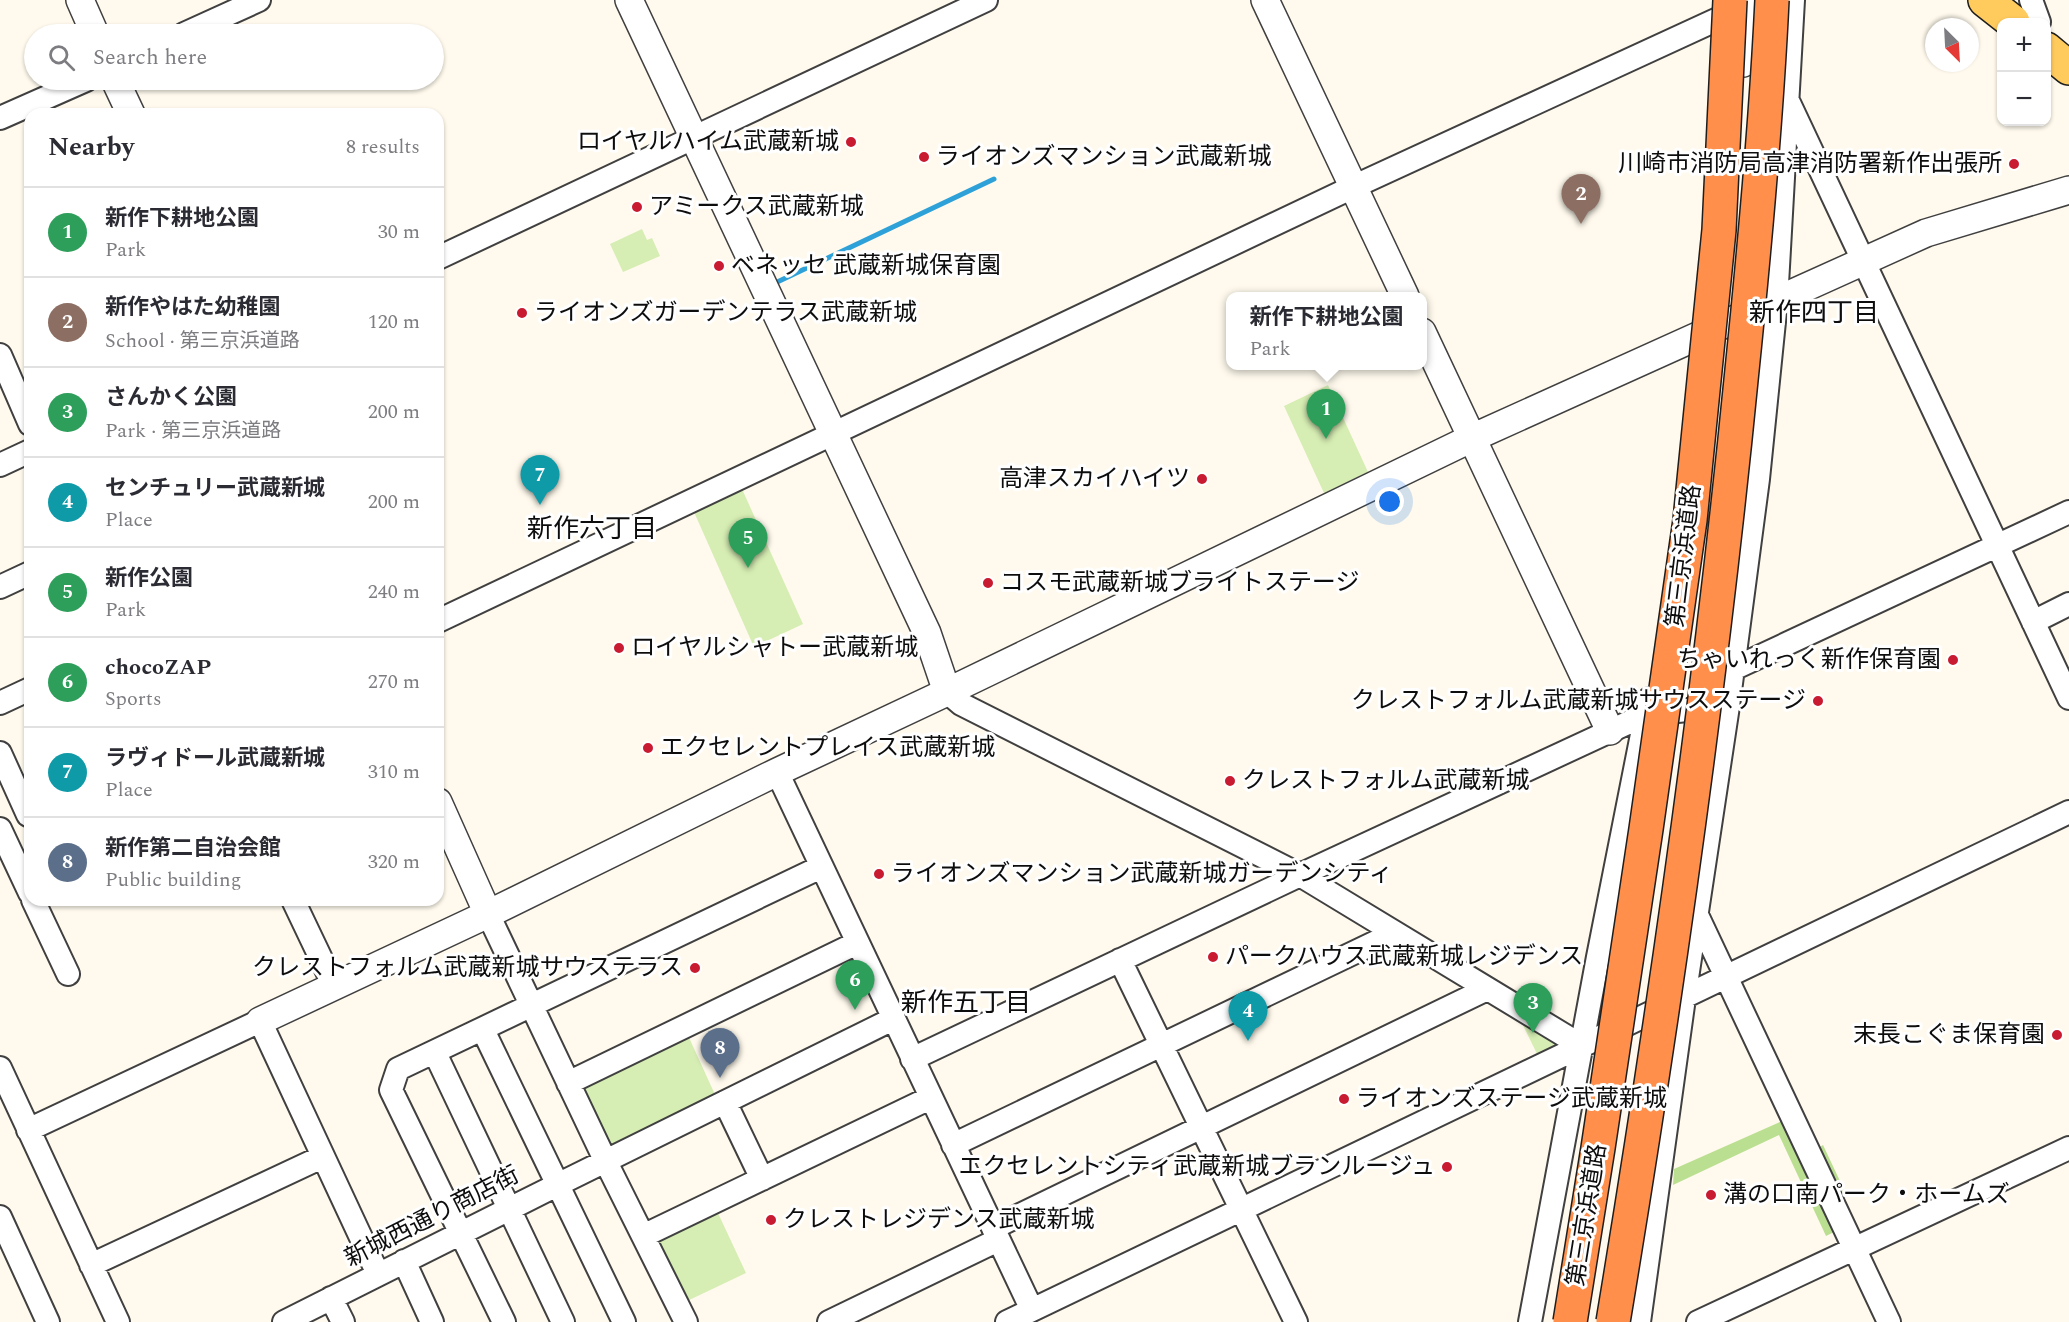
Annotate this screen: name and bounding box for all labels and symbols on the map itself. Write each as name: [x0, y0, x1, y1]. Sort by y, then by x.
north arrow: [1925, 18, 1979, 72]
place label: ロイヤルハイム武蔵新城: [577, 124, 839, 160]
marker: ロイヤルハイム武蔵新城: [844, 135, 858, 149]
place label: ライオンズマンション武蔵新城: [936, 139, 1272, 175]
place label: 川崎市消防局高津消防署新作出張所: [1618, 146, 2002, 182]
marker: ライオンズマンション武蔵新城: [917, 150, 931, 164]
marker: 川崎市消防局高津消防署新作出張所: [2007, 157, 2021, 171]
pin: 2: [1562, 174, 1600, 224]
place label: アミークス武蔵新城: [649, 189, 864, 225]
marker: アミークス武蔵新城: [630, 200, 644, 214]
place label: ベネッセ 武蔵新城保育園: [731, 248, 1001, 284]
marker: ベネッセ 武蔵新城保育園: [712, 259, 726, 273]
district label: 新作四丁目: [1749, 293, 1879, 333]
place label: ライオンズガーデンテラス武蔵新城: [534, 295, 917, 331]
marker: ライオンズガーデンテラス武蔵新城: [515, 306, 529, 320]
pin: 1: [1306, 390, 1346, 439]
pin: 7: [520, 456, 560, 505]
place label: 高津スカイハイツ: [999, 461, 1190, 497]
marker: 高津スカイハイツ: [1195, 472, 1209, 486]
street label: 第三京浜道路: [1657, 482, 1711, 630]
your location: [1375, 487, 1404, 516]
district label: 新作六丁目: [527, 509, 657, 549]
pin: 5: [728, 518, 768, 568]
place label: コスモ武蔵新城ブライトステージ: [1000, 565, 1360, 601]
marker: コスモ武蔵新城ブライトステージ: [981, 576, 995, 590]
place label: ロイヤルシャトー武蔵新城: [631, 630, 918, 666]
marker: ロイヤルシャトー武蔵新城: [612, 641, 626, 655]
place label: ちゃいれっく新作保育園: [1677, 642, 1941, 678]
marker: ちゃいれっく新作保育園: [1946, 653, 1960, 667]
place label: クレストフォルム武蔵新城サウスステージ: [1351, 683, 1806, 719]
marker: クレストフォルム武蔵新城サウスステージ: [1811, 694, 1825, 708]
place label: エクセレントプレイス武蔵新城: [660, 730, 995, 766]
marker: エクセレントプレイス武蔵新城: [641, 741, 655, 755]
place label: クレストフォルム武蔵新城: [1242, 763, 1530, 799]
marker: クレストフォルム武蔵新城: [1223, 774, 1237, 788]
place label: ライオンズマンション武蔵新城ガーデンシティ: [891, 856, 1393, 892]
marker: ライオンズマンション武蔵新城ガーデンシティ: [872, 867, 886, 881]
place label: パークハウス武蔵新城レジデンス: [1225, 939, 1583, 975]
place label: クレストフォルム武蔵新城サウステラス: [252, 950, 683, 986]
marker: パークハウス武蔵新城レジデンス: [1206, 950, 1220, 964]
pin: 6: [836, 960, 874, 1010]
marker: クレストフォルム武蔵新城サウステラス: [688, 961, 702, 975]
district label: 新作五丁目: [901, 983, 1031, 1023]
pin: 3: [1514, 984, 1552, 1033]
pin: 4: [1228, 992, 1268, 1041]
place label: 末長こぐま保育園: [1853, 1017, 2045, 1053]
pin: 8: [700, 1028, 740, 1078]
marker: 末長こぐま保育園: [2050, 1028, 2064, 1042]
place label: ライオンズステージ武蔵新城: [1356, 1081, 1667, 1117]
marker: ライオンズステージ武蔵新城: [1337, 1092, 1351, 1106]
street label: 第三京浜道路: [1558, 1141, 1616, 1289]
place label: エクセレントシティ武蔵新城ブランルージュ: [959, 1149, 1435, 1185]
street label: 新城西通り商店街: [338, 1157, 526, 1277]
marker: エクセレントシティ武蔵新城ブランルージュ: [1440, 1160, 1454, 1174]
place label: 溝の口南パーク・ホームズ: [1723, 1177, 2010, 1213]
marker: 溝の口南パーク・ホームズ: [1704, 1188, 1718, 1202]
place label: クレストレジデンス武蔵新城: [783, 1202, 1095, 1238]
marker: クレストレジデンス武蔵新城: [764, 1213, 778, 1227]

